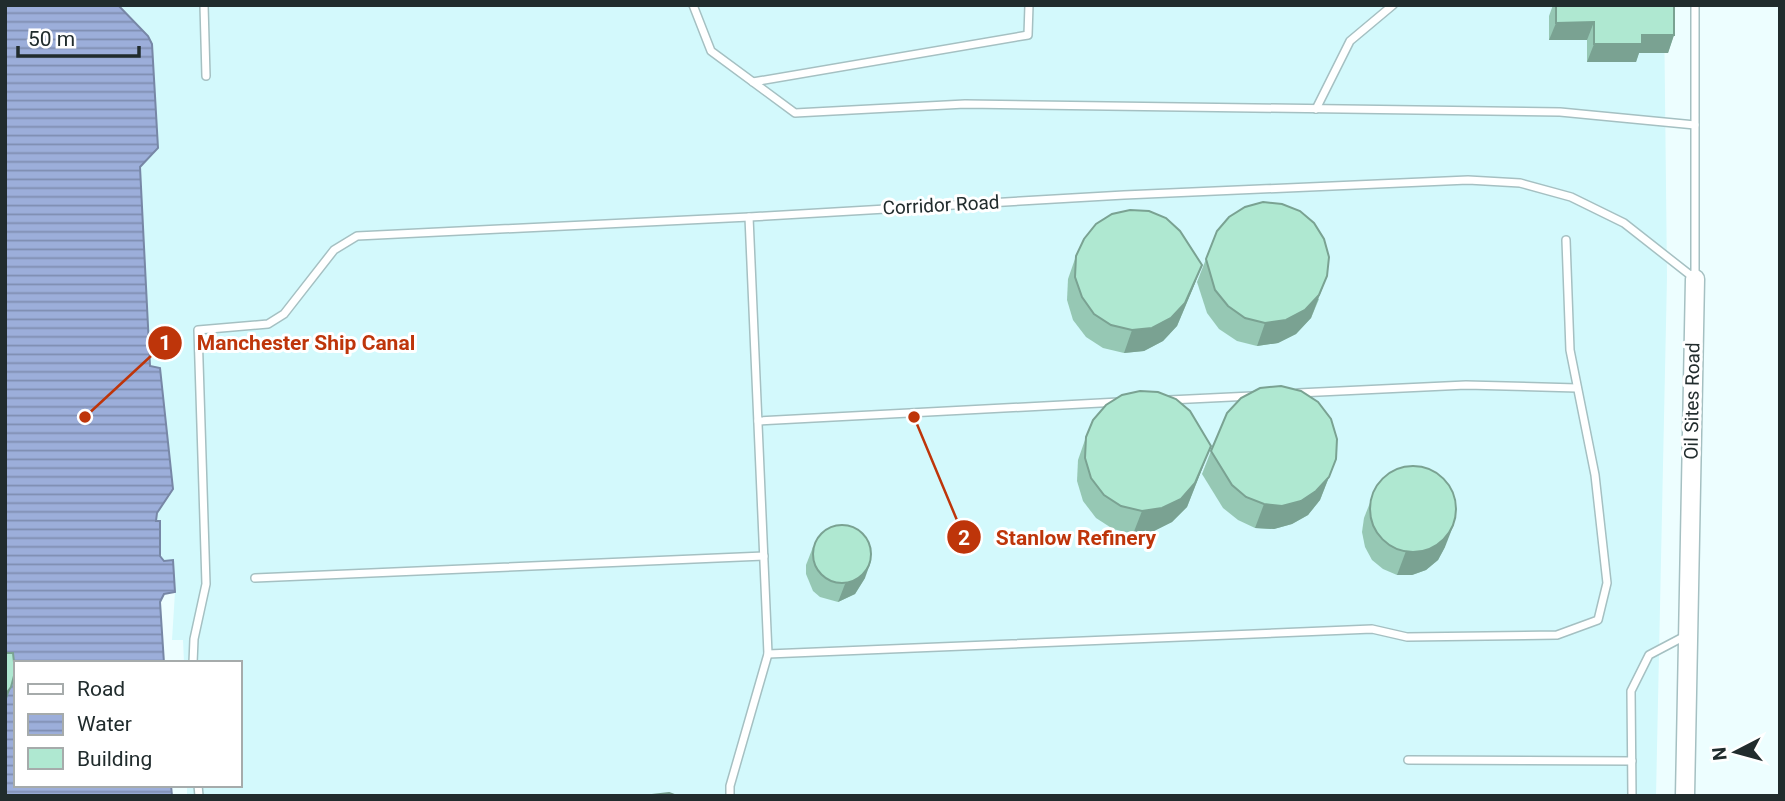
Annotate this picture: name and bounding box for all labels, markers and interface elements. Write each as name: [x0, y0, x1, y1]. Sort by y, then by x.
scale bar: [18, 14, 138, 58]
text: 50 m: [28, 27, 75, 51]
street label: Corridor Road: [882, 190, 1000, 220]
callout: Manchester Ship Canal: [148, 322, 429, 364]
text: 1: [159, 331, 171, 355]
text: Manchester Ship Canal: [197, 331, 415, 355]
street label: Oil Sites Road: [1679, 342, 1705, 460]
callout: Stanlow Refinery: [947, 516, 1170, 558]
text: 2: [958, 526, 970, 550]
text: Stanlow Refinery: [996, 526, 1157, 550]
legend: [14, 661, 242, 787]
text: Road: [77, 677, 125, 701]
text: Water: [77, 712, 132, 736]
north arrow: [1701, 717, 1771, 787]
text: N: [1707, 746, 1732, 762]
text: Building: [77, 747, 152, 771]

